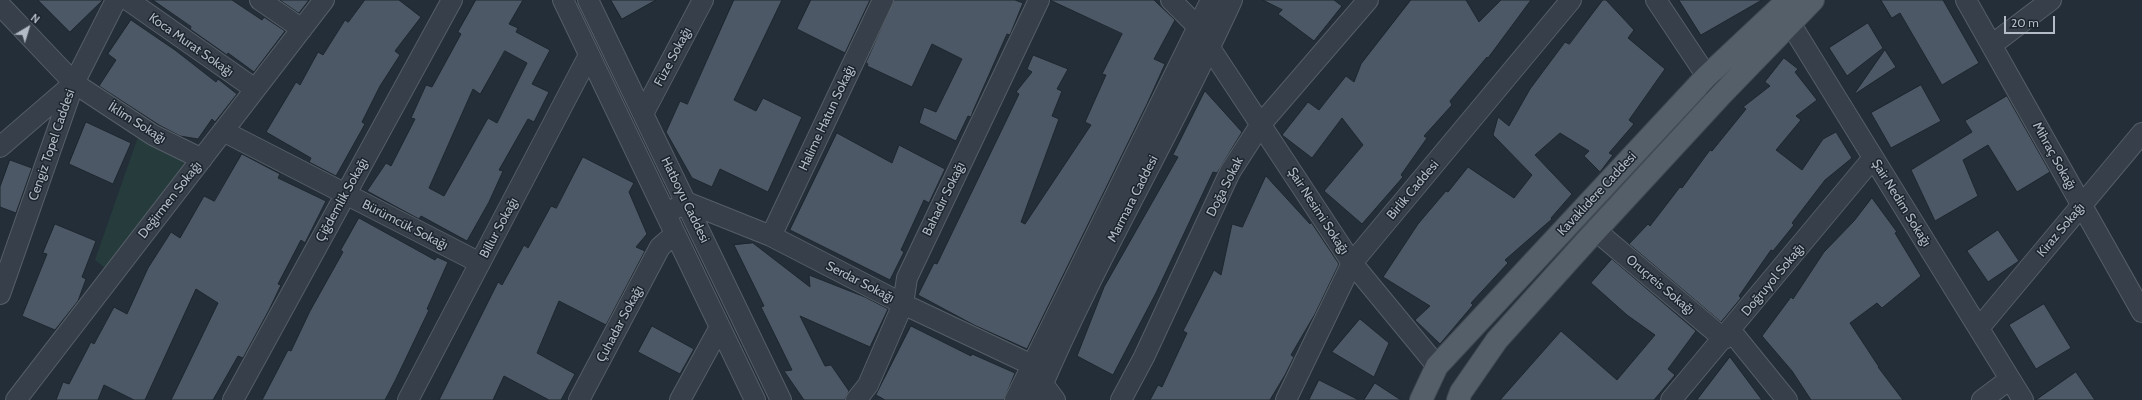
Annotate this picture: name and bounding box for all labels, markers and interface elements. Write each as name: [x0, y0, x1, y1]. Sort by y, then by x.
north arrow: [8, 8, 48, 48]
scale bar: [2006, 8, 2057, 34]
street label: Koca Murat Sokağı: [146, 10, 236, 80]
text: N: [28, 11, 43, 26]
text: 20 m: [2011, 15, 2039, 30]
street label: Füze Sokağı: [651, 25, 695, 89]
street label: Halime Hatun Sokağı: [796, 63, 858, 173]
street label: Cengiz Topel Caddesi: [26, 87, 78, 203]
street label: İklim Sokağı: [105, 99, 169, 147]
street label: Mihraç Sokağı: [2029, 119, 2079, 193]
street label: Kavaklıdere Caddesi: [1554, 149, 1640, 239]
street label: Marmara Caddesi: [1104, 153, 1162, 245]
street label: Çiğdemlik Sokağı: [313, 155, 371, 245]
street label: Hatboyu Caddesi: [657, 155, 713, 245]
street label: Doğa Sokak: [1203, 155, 1247, 219]
street label: Birlik Caddesi: [1384, 157, 1442, 223]
street label: Şair Nedim Sokağı: [1868, 157, 1934, 249]
street label: Değirmen Sokağı: [135, 158, 205, 242]
street label: Bahadır Sokağı: [919, 160, 969, 238]
street label: Şair Nesimi Sokağı: [1284, 165, 1352, 257]
street label: Billur Sokağı: [477, 195, 521, 261]
street label: Bürümcük Sokağı: [359, 197, 451, 253]
street label: Kiraz Sokağı: [2034, 200, 2088, 260]
street label: Doğruyol Sokağı: [1738, 241, 1808, 319]
street label: Oruçreis Sokağı: [1623, 252, 1697, 318]
street label: Serdar Sokağı: [823, 258, 897, 306]
street label: Çuhadar Sokağı: [593, 283, 647, 365]

